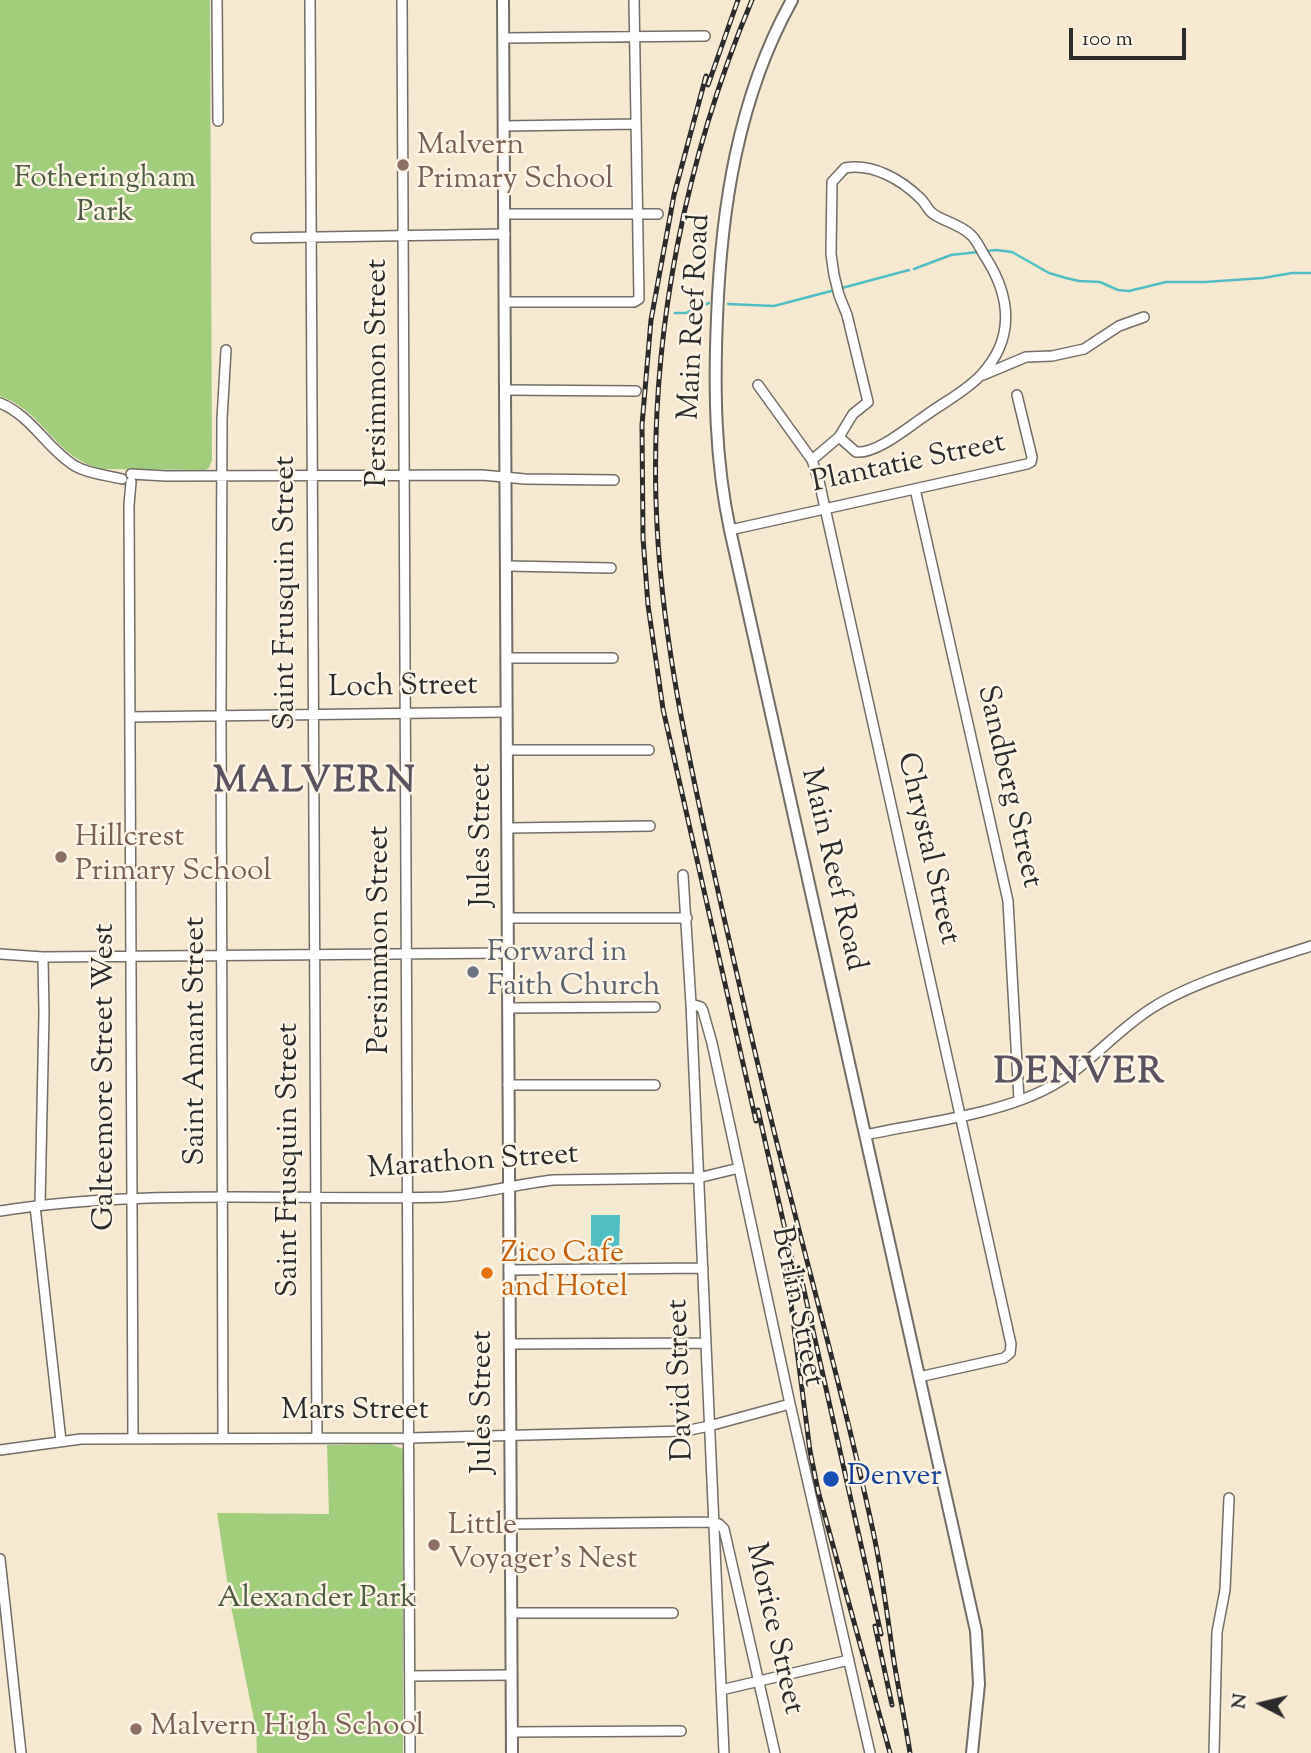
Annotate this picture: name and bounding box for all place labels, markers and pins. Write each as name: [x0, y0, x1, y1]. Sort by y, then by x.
place label: Malvern Primary School: [417, 130, 614, 200]
marker: Malvern Primary School: [395, 157, 411, 173]
place label: Hillcrest Primary School: [75, 822, 272, 892]
marker: Hillcrest Primary School: [53, 849, 69, 865]
place label: Forward in Faith Church: [487, 937, 661, 1007]
marker: Forward in Faith Church: [465, 964, 481, 980]
place label: Zico Cafe and Hotel: [501, 1238, 628, 1308]
marker: Zico Cafe and Hotel: [479, 1265, 495, 1281]
place label: Denver: [847, 1461, 942, 1497]
marker: Denver: [821, 1469, 841, 1489]
place label: Little Voyager's Nest: [448, 1510, 638, 1580]
marker: Little Voyager's Nest: [426, 1537, 442, 1553]
place label: Malvern High School: [150, 1711, 424, 1747]
marker: Malvern High School: [128, 1721, 144, 1737]

